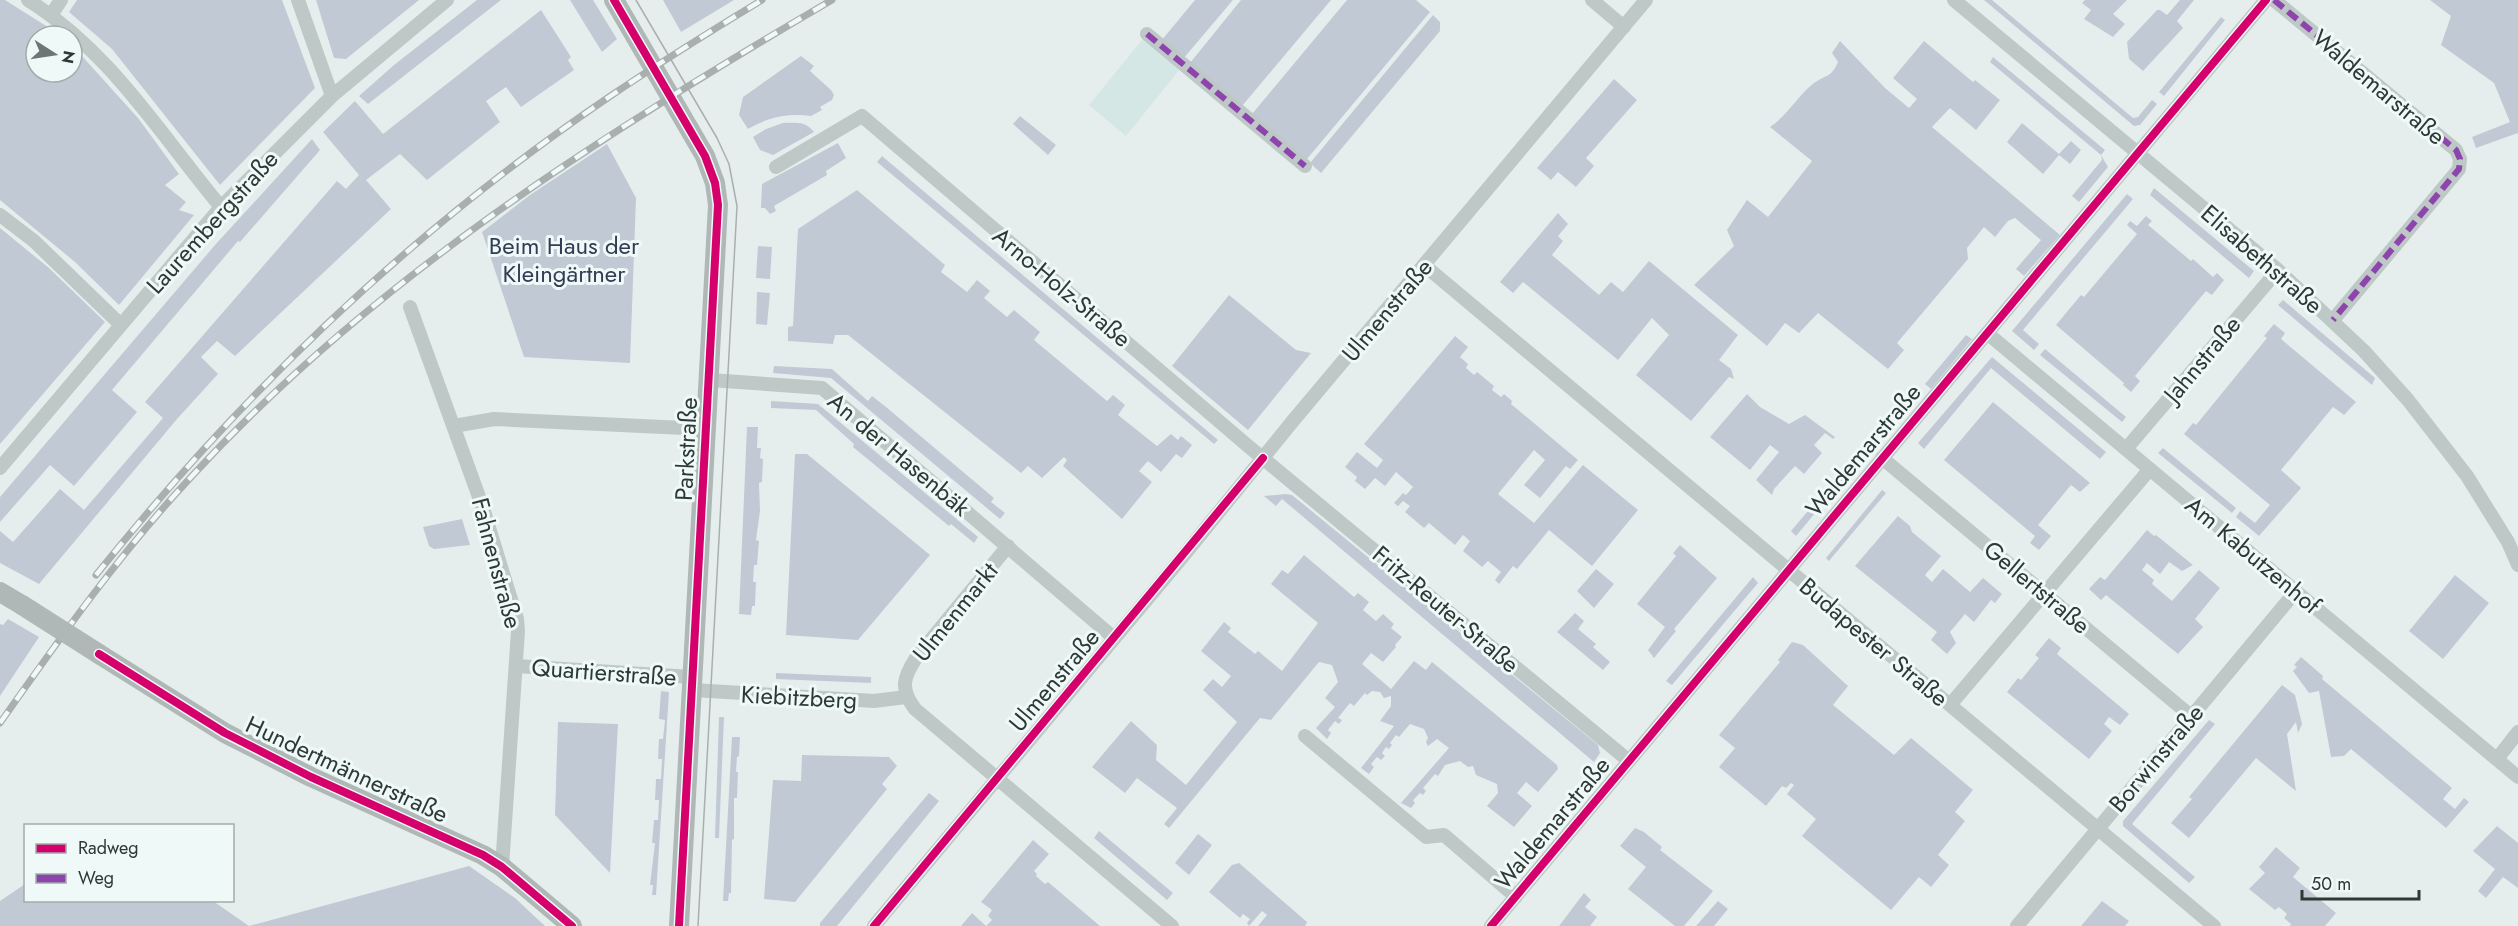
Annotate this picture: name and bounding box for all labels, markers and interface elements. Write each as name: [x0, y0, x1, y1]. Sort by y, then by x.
street label: Waldemarstraße: [2305, 21, 2453, 153]
north arrow: [24, 24, 84, 84]
text: N: [56, 48, 81, 66]
street label: Laurembergstraße: [138, 142, 286, 302]
street label: Elisabethstraße: [2193, 196, 2331, 322]
street label: Arno-Holz-Straße: [985, 219, 1139, 355]
park label: Beim Haus der Kleingärtner: [489, 228, 640, 291]
street label: Ulmenstraße: [1333, 251, 1441, 369]
street label: Jahnstraße: [2153, 308, 2249, 412]
street label: Waldemarstraße: [1797, 376, 1929, 524]
street label: An der Hasenbäk: [820, 384, 978, 524]
street label: Parkstraße: [666, 396, 706, 502]
street label: Am Kabutzenhof: [2178, 488, 2329, 623]
street label: Fahnenstraße: [463, 494, 531, 632]
street label: Gellertstraße: [1976, 532, 2098, 642]
street label: Fritz-Reuter-Straße: [1365, 537, 1527, 681]
street label: Ulmenmarkt: [904, 555, 1006, 669]
street label: Budapester Straße: [1792, 569, 1956, 715]
street label: Ulmenstraße: [1000, 621, 1108, 739]
street label: Quartierstraße: [530, 649, 678, 695]
street label: Kiebitzberg: [740, 676, 858, 718]
street label: Borwinstraße: [2100, 696, 2212, 820]
street label: Hundertmännerstraße: [240, 707, 454, 831]
street label: Waldemarstraße: [1486, 749, 1618, 897]
legend: [24, 824, 234, 902]
text: Radweg: [78, 835, 139, 861]
scale bar: [2302, 863, 2419, 901]
text: Weg: [78, 865, 114, 891]
text: 50 m: [2311, 871, 2351, 897]

